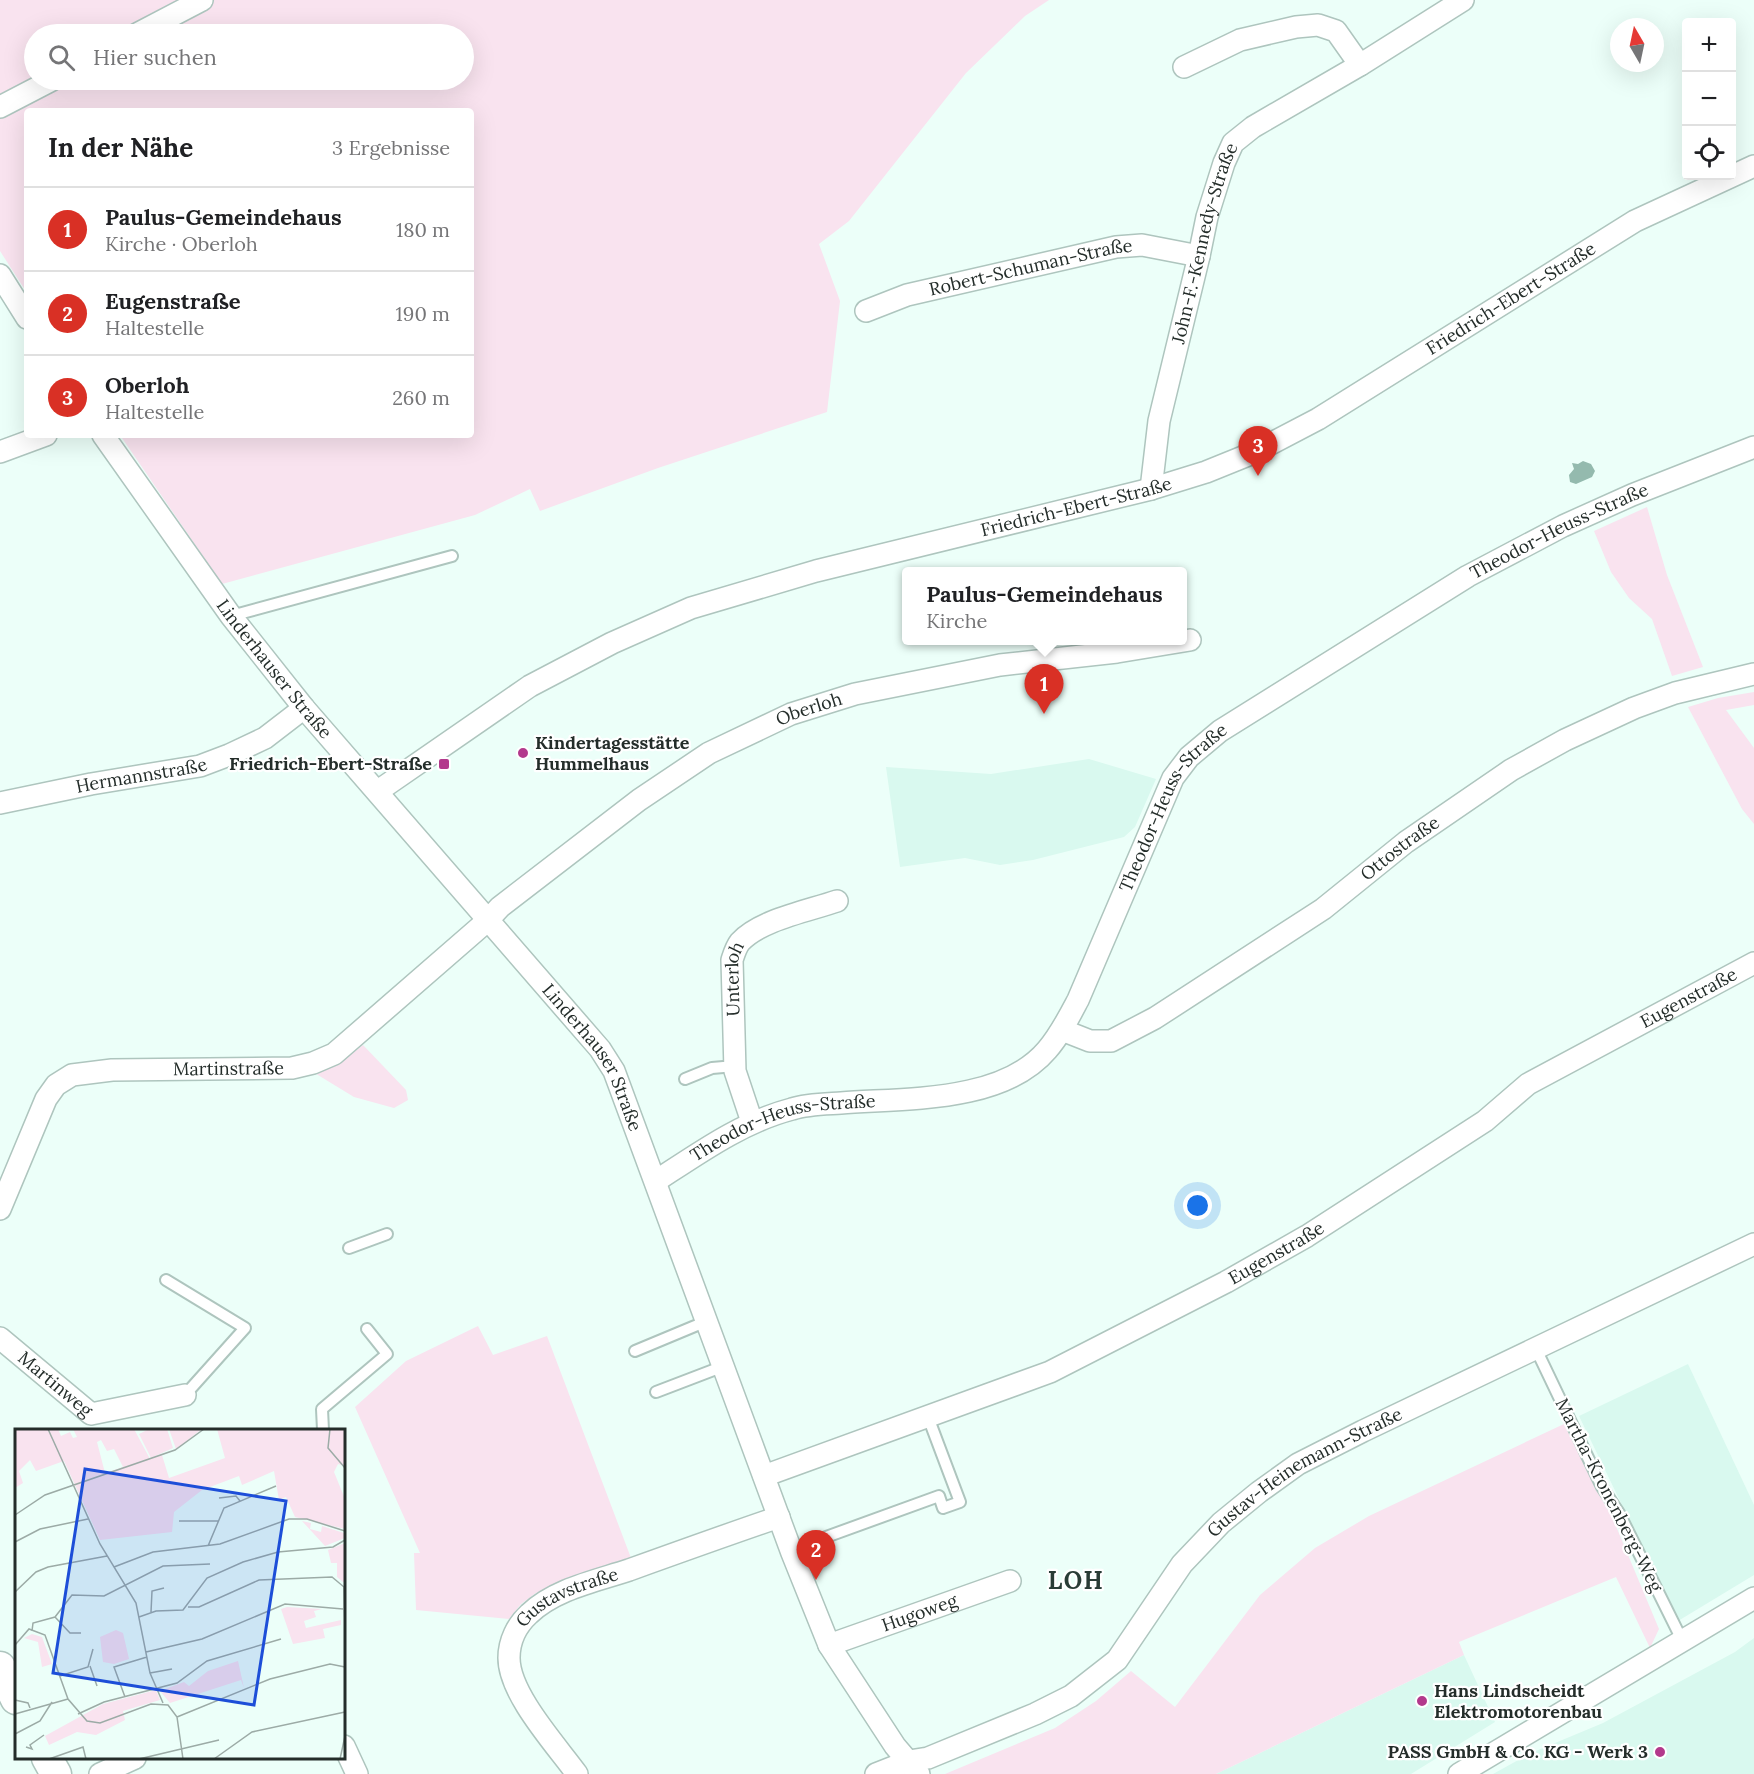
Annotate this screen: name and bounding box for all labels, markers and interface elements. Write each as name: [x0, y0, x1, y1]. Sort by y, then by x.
north arrow: [1610, 18, 1664, 72]
map controls: [1682, 18, 1736, 180]
button: +: [1682, 18, 1736, 72]
search box: [24, 24, 474, 90]
icon: search: [45, 41, 78, 74]
text: Hier suchen: [93, 43, 217, 71]
button: −: [1682, 72, 1736, 126]
button: locate: [1682, 126, 1736, 180]
text: In der Nähe: [48, 131, 193, 164]
text: 3 Ergebnisse: [332, 135, 450, 160]
street label: John-F.-Kennedy-Straße: [1166, 139, 1243, 347]
text: Paulus-Gemeindehaus: [105, 203, 342, 231]
text: 1: [63, 217, 72, 242]
text: 180 m: [396, 217, 450, 242]
text: Kirche · Oberloh: [105, 231, 258, 256]
street label: Robert-Schuman-Straße: [927, 234, 1133, 301]
street label: Friedrich-Ebert-Straße: [1421, 236, 1600, 360]
text: Eugenstraße: [105, 287, 241, 315]
text: 2: [62, 301, 73, 326]
text: 190 m: [396, 301, 450, 326]
text: Haltestelle: [105, 315, 204, 340]
text: Oberloh: [105, 371, 189, 399]
text: 3: [62, 385, 73, 410]
text: 260 m: [392, 385, 450, 410]
text: Haltestelle: [105, 399, 204, 424]
pin: 3: [1238, 426, 1278, 476]
street label: Friedrich-Ebert-Straße: [978, 471, 1174, 541]
street label: Theodor-Heuss-Straße: [1466, 478, 1652, 584]
popup: [902, 567, 1187, 645]
text: Paulus-Gemeindehaus: [926, 580, 1163, 608]
street label: Linderhauser Straße: [212, 595, 337, 743]
text: Kirche: [926, 608, 987, 633]
pin: 1: [1024, 664, 1064, 714]
street label: Oberloh: [772, 687, 845, 731]
street label: Theodor-Heuss-Straße: [1114, 718, 1231, 895]
place label: Kindertagesstätte Hummelhaus: [535, 731, 690, 775]
marker: Kindertagesstätte Hummelhaus: [516, 746, 530, 760]
street label: Hermannstraße: [74, 752, 211, 798]
place label: Friedrich-Ebert-Straße: [229, 752, 432, 775]
marker: Friedrich-Ebert-Straße: [437, 757, 451, 771]
street label: Ottostraße: [1355, 810, 1444, 885]
street label: Unterloh: [720, 937, 749, 1017]
street label: Eugenstraße: [1636, 962, 1741, 1033]
street label: Linderhauser Straße: [537, 979, 647, 1134]
street label: Martinstraße: [173, 1056, 284, 1080]
street label: Theodor-Heuss-Straße: [686, 1089, 876, 1167]
your location: [1183, 1191, 1212, 1220]
street label: Eugenstraße: [1224, 1216, 1328, 1289]
street label: Martinweg: [14, 1346, 98, 1422]
street label: Martha-Kronenberg-Weg: [1551, 1394, 1669, 1596]
street label: Gustav-Heinemann-Straße: [1202, 1402, 1406, 1542]
inset map: [15, 1429, 345, 1759]
pin: 2: [796, 1530, 836, 1580]
street label: Gustavstraße: [510, 1562, 621, 1632]
district label: LOH: [1048, 1565, 1104, 1596]
street label: Hugoweg: [878, 1588, 961, 1636]
place label: Hans Lindscheidt Elektromotorenbau: [1434, 1679, 1602, 1723]
marker: Hans Lindscheidt Elektromotorenbau: [1415, 1694, 1429, 1708]
place label: PASS GmbH & Co. KG - Werk 3: [1387, 1740, 1648, 1763]
marker: PASS GmbH & Co. KG - Werk 3: [1653, 1745, 1667, 1759]

